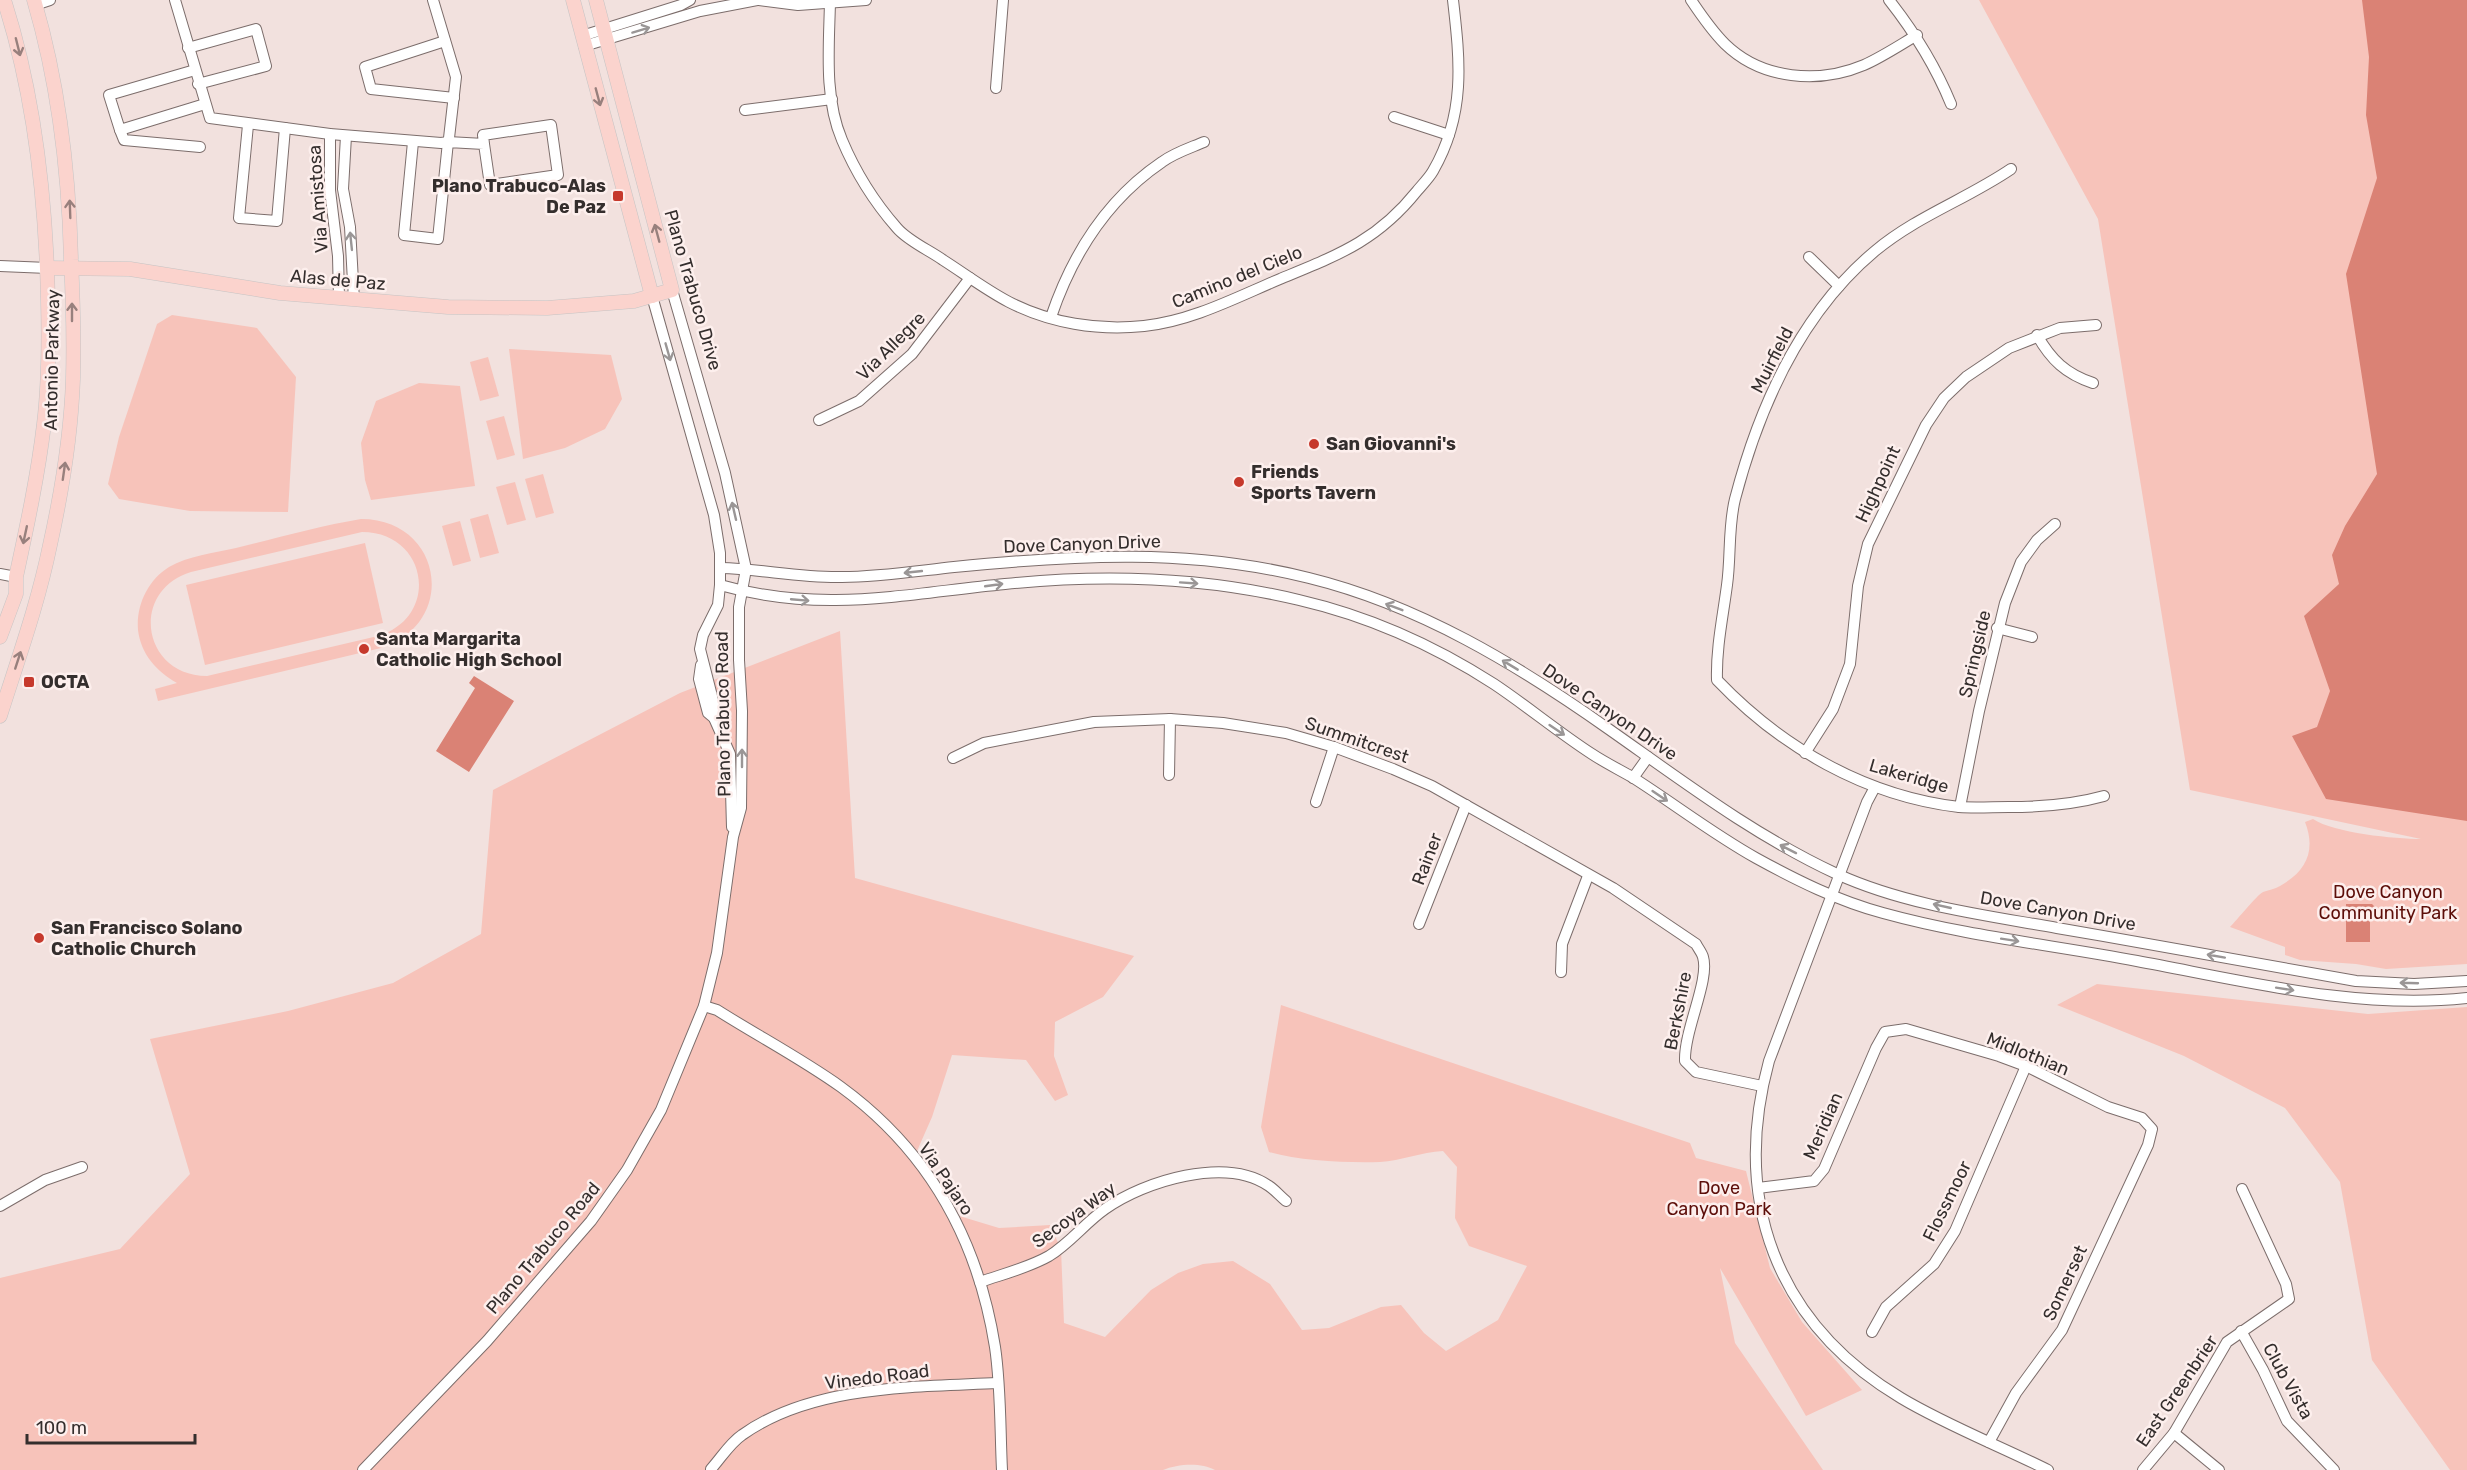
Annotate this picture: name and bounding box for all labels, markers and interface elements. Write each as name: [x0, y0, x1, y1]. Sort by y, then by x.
one-way arrow: [631, 24, 650, 35]
one-way arrow: [12, 38, 24, 57]
one-way arrow: [593, 87, 604, 106]
street label: Via Amistosa: [303, 144, 333, 254]
place label: Plano Trabuco-Alas De Paz: [432, 175, 606, 218]
marker: Plano Trabuco-Alas De Paz: [611, 189, 625, 203]
one-way arrow: [64, 199, 75, 219]
street label: Plano Trabuco Drive: [660, 207, 726, 373]
one-way arrow: [651, 224, 663, 243]
one-way arrow: [345, 232, 356, 252]
street label: Camino del Cielo: [1169, 241, 1305, 313]
street label: Alas de Paz: [289, 265, 387, 295]
street label: Antonio Parkway: [40, 289, 64, 431]
one-way arrow: [67, 303, 78, 323]
street label: Via Allegre: [852, 307, 930, 385]
street label: Muirfield: [1746, 323, 1798, 397]
one-way arrow: [663, 342, 674, 361]
place label: San Giovanni's: [1326, 433, 1456, 455]
marker: San Giovanni's: [1307, 437, 1321, 451]
street label: Highpoint: [1851, 442, 1905, 526]
one-way arrow: [58, 461, 69, 481]
place label: Friends Sports Tavern: [1251, 461, 1376, 504]
marker: Friends Sports Tavern: [1232, 475, 1246, 489]
one-way arrow: [728, 502, 739, 522]
one-way arrow: [19, 524, 30, 544]
street label: Dove Canyon Drive: [1003, 530, 1161, 558]
one-way arrow: [903, 566, 923, 577]
one-way arrow: [1178, 577, 1198, 588]
one-way arrow: [984, 580, 1004, 591]
one-way arrow: [790, 595, 810, 606]
one-way arrow: [1385, 601, 1404, 612]
street label: Springside: [1954, 608, 1996, 700]
place label: Santa Margarita Catholic High School: [376, 628, 562, 671]
street label: Plano Trabuco Road: [711, 631, 735, 797]
marker: Santa Margarita Catholic High School: [357, 642, 371, 656]
one-way arrow: [13, 651, 24, 670]
one-way arrow: [1502, 659, 1519, 671]
street label: Dove Canyon Drive: [1538, 659, 1682, 765]
place label: OCTA: [41, 671, 90, 693]
marker: OCTA: [22, 675, 36, 689]
street label: Summitcrest: [1302, 712, 1412, 768]
one-way arrow: [1548, 724, 1565, 736]
one-way arrow: [736, 749, 748, 769]
street label: Lakeridge: [1867, 754, 1951, 798]
one-way arrow: [1651, 790, 1668, 802]
street label: Rainer: [1407, 830, 1447, 888]
one-way arrow: [1779, 843, 1797, 854]
park label: Dove Canyon Community Park: [2319, 881, 2458, 924]
street label: Dove Canyon Drive: [1978, 886, 2138, 936]
one-way arrow: [1932, 899, 1951, 911]
place label: San Francisco Solano Catholic Church: [51, 917, 243, 960]
marker: San Francisco Solano Catholic Church: [32, 931, 46, 945]
one-way arrow: [2000, 934, 2020, 945]
one-way arrow: [2207, 950, 2226, 961]
street label: Berkshire: [1660, 970, 1696, 1052]
one-way arrow: [2399, 978, 2419, 989]
one-way arrow: [2275, 983, 2295, 994]
street label: Midlothian: [1983, 1027, 2073, 1081]
street label: Meridian: [1798, 1089, 1848, 1163]
street label: Via Pajaro: [914, 1138, 978, 1220]
street label: Flossmoor: [1918, 1157, 1976, 1245]
street label: Secoya Way: [1028, 1177, 1120, 1253]
park label: Dove Canyon Park: [1666, 1177, 1772, 1220]
street label: Plano Trabuco Road: [481, 1178, 605, 1318]
street label: Somerset: [2038, 1242, 2092, 1324]
street label: East Greenbrier: [2131, 1331, 2223, 1451]
street label: Club Vista: [2258, 1339, 2318, 1423]
street label: Vinedo Road: [823, 1360, 931, 1394]
scale bar: [27, 1407, 195, 1445]
text: 100 m: [36, 1417, 87, 1439]

